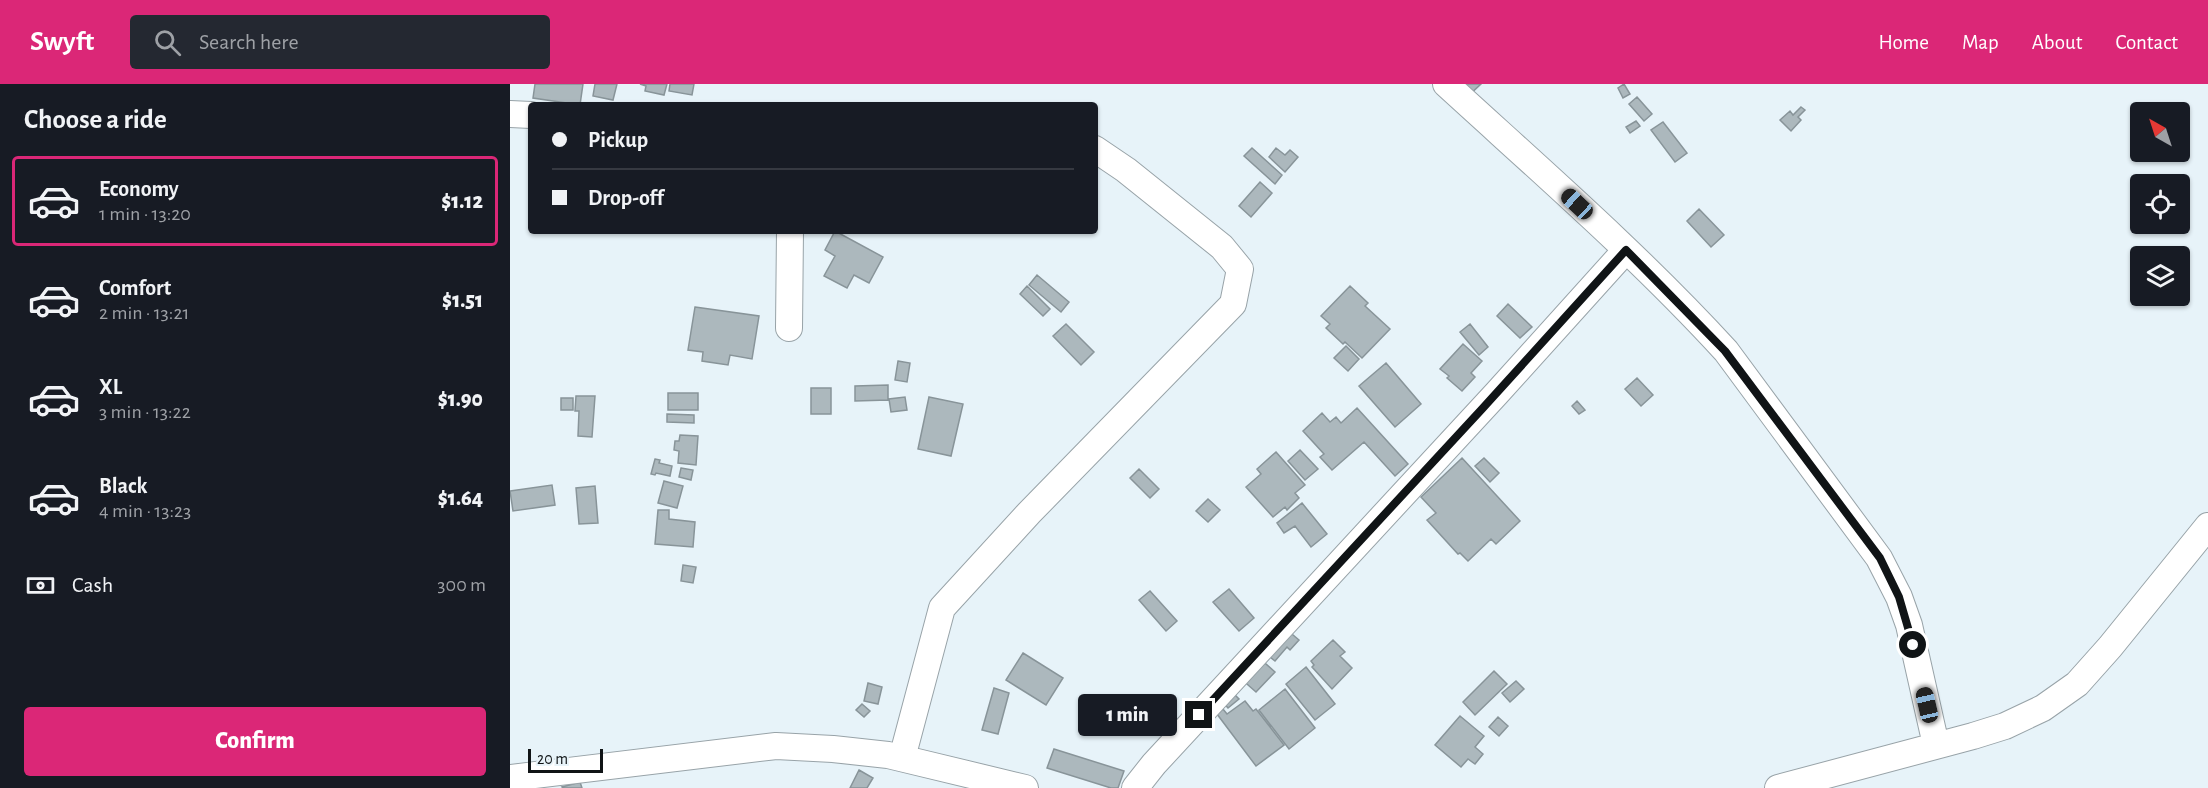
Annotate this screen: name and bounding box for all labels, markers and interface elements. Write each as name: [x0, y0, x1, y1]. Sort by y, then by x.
search box: [130, 15, 550, 69]
icon: search: [151, 26, 184, 59]
text: Swyft: [30, 28, 94, 56]
text: Search here: [199, 31, 299, 53]
text: Home: [1878, 32, 1929, 53]
text: Map: [1962, 32, 1999, 53]
text: About: [2032, 32, 2082, 53]
text: Contact: [2115, 32, 2178, 53]
north arrow: [2130, 102, 2190, 162]
map controls: [2130, 102, 2190, 306]
text: Choose a ride: [24, 106, 167, 133]
text: Pickup: [588, 129, 648, 151]
icon: car: [27, 174, 81, 228]
button: locate: [2130, 174, 2190, 234]
text: Economy: [99, 178, 179, 200]
car: [1558, 185, 1596, 223]
text: Drop-off: [588, 187, 664, 209]
text: $1.12: [441, 190, 483, 212]
text: 1 min · 13:20: [99, 204, 191, 224]
button: layers: [2130, 246, 2190, 306]
icon: car: [27, 273, 81, 327]
text: Comfort: [99, 277, 171, 299]
text: $1.51: [442, 289, 483, 311]
text: 2 min · 13:21: [99, 303, 189, 323]
icon: car: [27, 372, 81, 426]
text: XL: [99, 376, 122, 398]
text: $1.90: [438, 388, 483, 410]
text: 3 min · 13:22: [99, 402, 191, 422]
icon: car: [27, 471, 81, 525]
text: Black: [99, 475, 147, 497]
text: $1.64: [438, 487, 483, 509]
text: 4 min · 13:23: [99, 501, 191, 521]
icon: cash: [24, 569, 57, 602]
text: Cash: [72, 574, 113, 596]
text: 300 m: [437, 575, 486, 595]
route start: [1899, 631, 1926, 658]
car: [1914, 685, 1940, 725]
callout: 1 min: [1079, 694, 1178, 736]
route end: [1185, 701, 1212, 728]
text: 1 min: [1106, 705, 1149, 725]
button: Confirm: [24, 707, 486, 776]
scale bar: [528, 746, 603, 774]
text: 20 m: [537, 751, 568, 767]

